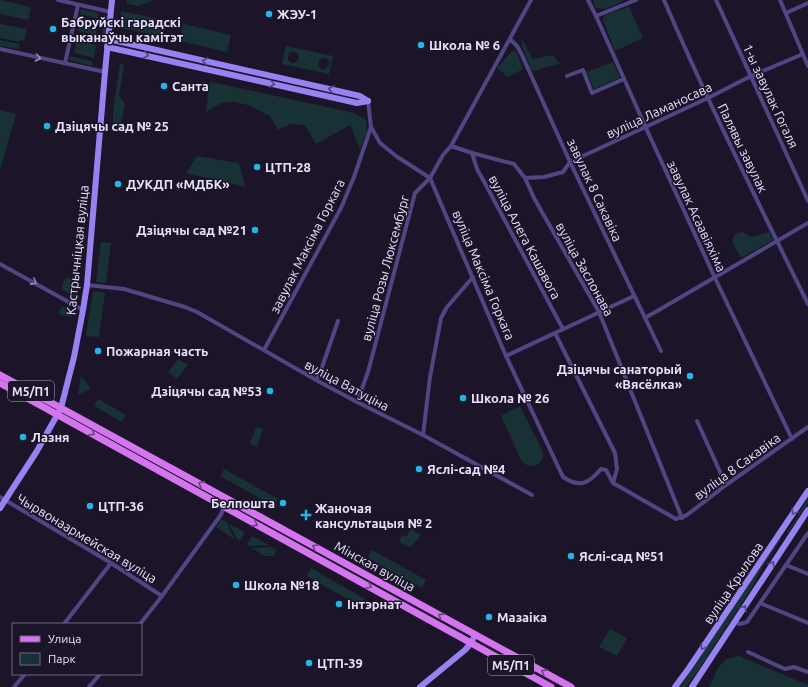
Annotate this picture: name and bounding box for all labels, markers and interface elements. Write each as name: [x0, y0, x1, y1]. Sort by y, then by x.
place label: ЖЭУ-1: [277, 7, 317, 21]
marker: ЖЭУ-1: [264, 9, 274, 19]
place label: Бабруйскі гарадскі выканаўчы камітэт: [61, 15, 184, 44]
marker: Бабруйскі гарадскі выканаўчы камітэт: [48, 24, 58, 34]
place label: Школа № 6: [429, 38, 500, 52]
marker: Школа № 6: [416, 40, 426, 50]
street label: 1-ы завулак Гогаля: [741, 42, 801, 150]
one-way arrow: [142, 51, 149, 59]
one-way arrow: [35, 53, 41, 61]
one-way arrow: [201, 57, 208, 65]
place label: Санта: [172, 79, 209, 93]
street label: вуліца Ламаносава: [604, 79, 714, 141]
one-way arrow: [269, 80, 276, 88]
marker: Санта: [159, 81, 169, 91]
one-way arrow: [328, 86, 334, 94]
street label: Палявы завулак: [715, 101, 771, 195]
place label: Дзіцячы сад № 25: [55, 119, 169, 133]
marker: Дзіцячы сад № 25: [42, 121, 52, 131]
street label: завулак 8 Сакавіка: [565, 136, 625, 244]
street label: завулак Асаавіяхіма: [665, 158, 729, 274]
place label: ЦТП-28: [265, 160, 311, 174]
marker: ЦТП-28: [252, 162, 262, 172]
street label: вуліца Алега Кашавога: [486, 173, 564, 301]
place label: ДУКДП «МДБК»: [126, 177, 230, 191]
street label: завулак Максіма Горкага: [267, 177, 347, 315]
marker: ДУКДП «МДБК»: [113, 179, 123, 189]
street label: Кастрычніцкая вуліца: [63, 184, 91, 316]
street label: вуліца Розы Люксембург: [359, 193, 411, 342]
street label: вуліца Максіма Горкага: [450, 208, 518, 342]
street label: вуліца Заслонава: [553, 220, 617, 318]
place label: Дзіцячы сад №21: [136, 223, 247, 237]
marker: Дзіцячы сад №21: [250, 225, 260, 235]
one-way arrow: [30, 278, 37, 285]
place label: Пожарная часть: [106, 344, 208, 358]
marker: Пожарная часть: [93, 346, 103, 356]
street label: вуліца Ватуціна: [302, 357, 392, 413]
place label: Дзіцячы санаторый «Вясёлка»: [557, 362, 683, 391]
marker: Дзіцячы санаторый «Вясёлка»: [685, 371, 695, 381]
road number: М5/П1: [8, 381, 54, 401]
place label: Дзіцячы сад №53: [151, 384, 262, 398]
marker: Дзіцячы сад №53: [265, 386, 275, 396]
place label: Школа № 26: [471, 391, 549, 405]
marker: Школа № 26: [458, 393, 468, 403]
one-way arrow: [88, 429, 96, 436]
place label: Лазня: [31, 430, 70, 444]
street label: вуліца 8 Сакавіка: [691, 430, 783, 502]
marker: Лазня: [18, 432, 28, 442]
place label: Яслі-сад №4: [427, 462, 505, 476]
marker: Яслі-сад №4: [414, 464, 424, 474]
one-way arrow: [198, 482, 205, 489]
street label: Чырвонаармейская вуліца: [15, 491, 159, 585]
place label: Белпошта: [211, 496, 275, 510]
marker: Белпошта: [278, 498, 288, 508]
place label: ЦТП-36: [98, 499, 144, 513]
marker: ЦТП-36: [85, 501, 95, 511]
place label: Жаночая кансультацыя № 2: [315, 501, 432, 530]
one-way arrow: [791, 508, 799, 515]
marker: Жаночая кансультацыя № 2: [300, 509, 312, 521]
one-way arrow: [251, 519, 258, 526]
street label: Мінская вуліца: [332, 538, 418, 594]
street label: вуліца Крылова: [701, 540, 765, 626]
one-way arrow: [312, 544, 319, 551]
place label: Яслі-сад №51: [579, 549, 665, 563]
marker: Яслі-сад №51: [566, 551, 576, 561]
one-way arrow: [767, 562, 774, 569]
place label: Школа №18: [244, 578, 319, 592]
marker: Школа №18: [231, 580, 241, 590]
one-way arrow: [365, 582, 372, 589]
place label: Інтэрнат: [347, 597, 401, 611]
marker: Інтэрнат: [334, 599, 344, 609]
one-way arrow: [739, 605, 746, 612]
place label: Мазаіка: [497, 610, 547, 624]
marker: Мазаіка: [484, 612, 494, 622]
one-way arrow: [438, 614, 445, 621]
legend: [12, 623, 142, 675]
text: Улица: [48, 632, 81, 645]
one-way arrow: [701, 643, 708, 650]
text: Парк: [48, 652, 76, 665]
road number: М5/П1: [488, 655, 534, 675]
place label: ЦТП-39: [317, 656, 363, 670]
marker: ЦТП-39: [304, 658, 314, 668]
one-way arrow: [540, 670, 548, 677]

